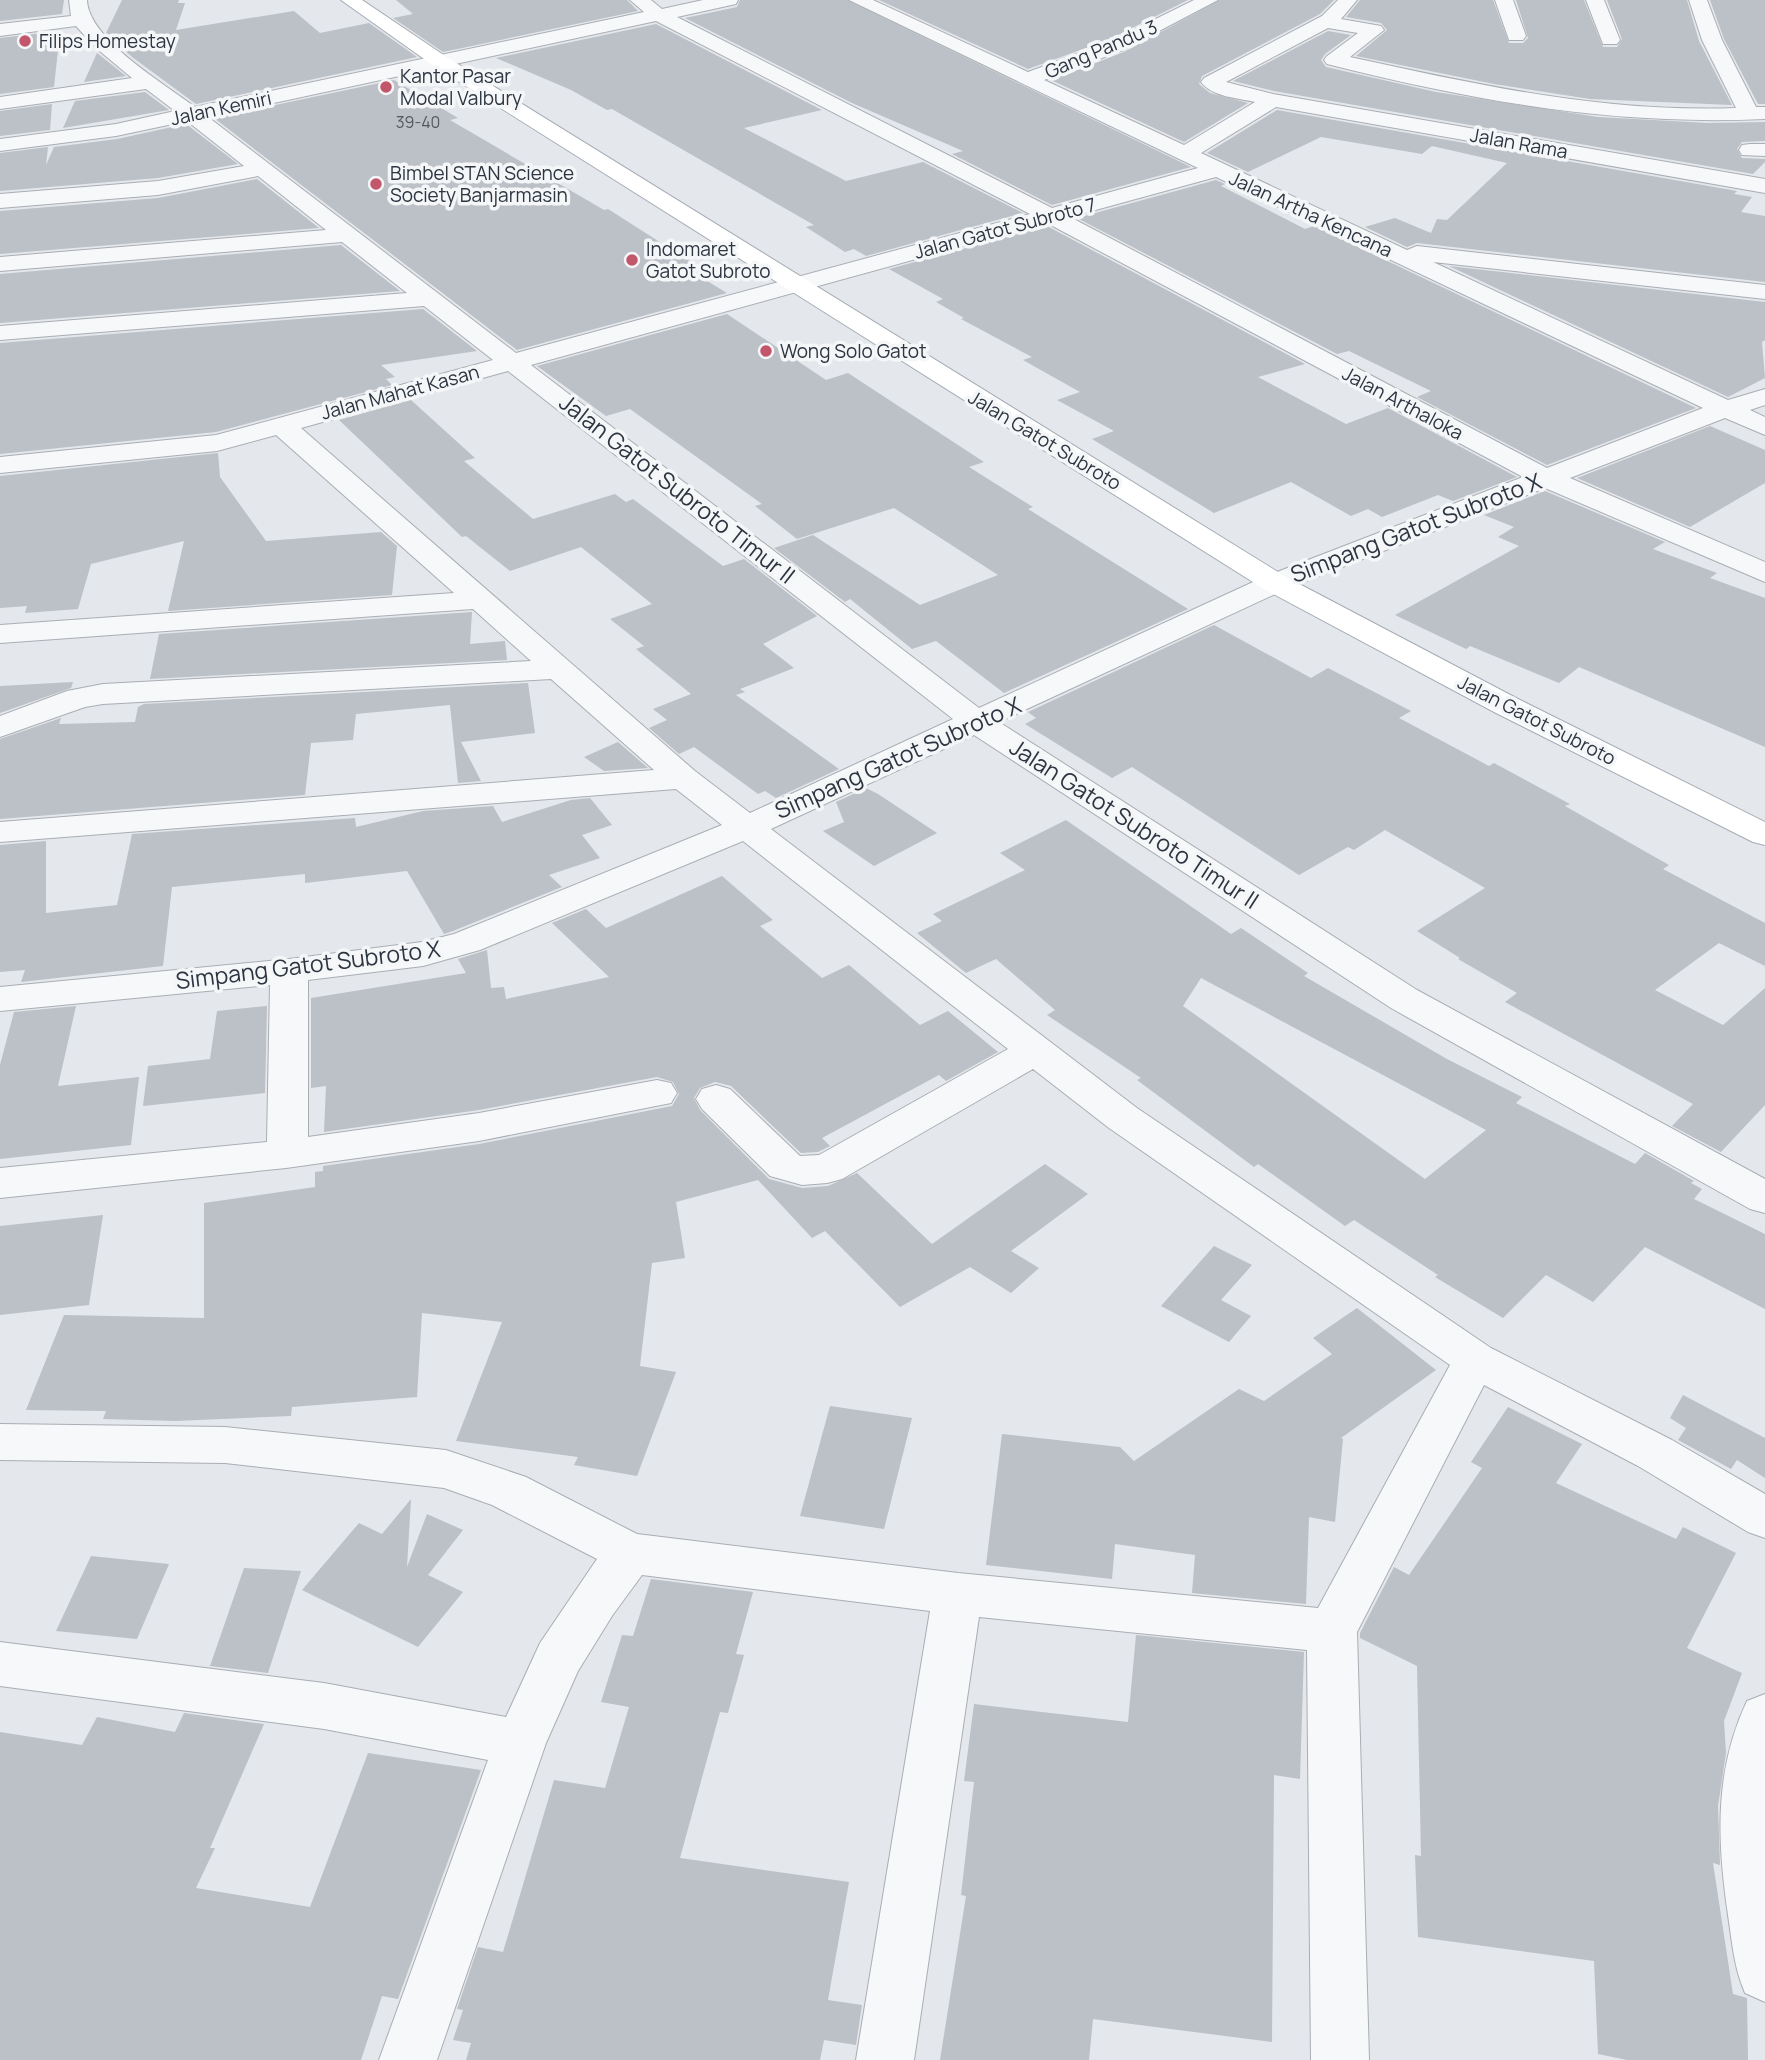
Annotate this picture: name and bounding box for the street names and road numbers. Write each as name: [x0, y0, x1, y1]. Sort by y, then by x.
street label: Gang Pandu 3: [1041, 14, 1161, 84]
street label: Jalan Kemiri: [168, 85, 274, 131]
street label: Jalan Rama: [1468, 122, 1570, 164]
street label: Jalan Artha Kencana: [1225, 165, 1397, 263]
street label: Jalan Gatot Subroto 7: [911, 191, 1099, 265]
street label: Jalan Mahat Kasan: [318, 358, 482, 426]
street label: Jalan Arthaloka: [1338, 360, 1468, 446]
street label: Jalan Gatot Subroto: [964, 384, 1126, 496]
street label: Jalan Gatot Subroto Timur II: [553, 386, 802, 590]
street label: Simpang Gatot Subroto X: [1286, 464, 1546, 590]
street label: Jalan Gatot Subroto: [1454, 669, 1620, 771]
street label: Simpang Gatot Subroto X: [769, 688, 1026, 826]
street label: Jalan Gatot Subroto Timur II: [1004, 731, 1265, 916]
street label: Simpang Gatot Subroto X: [174, 932, 442, 996]

